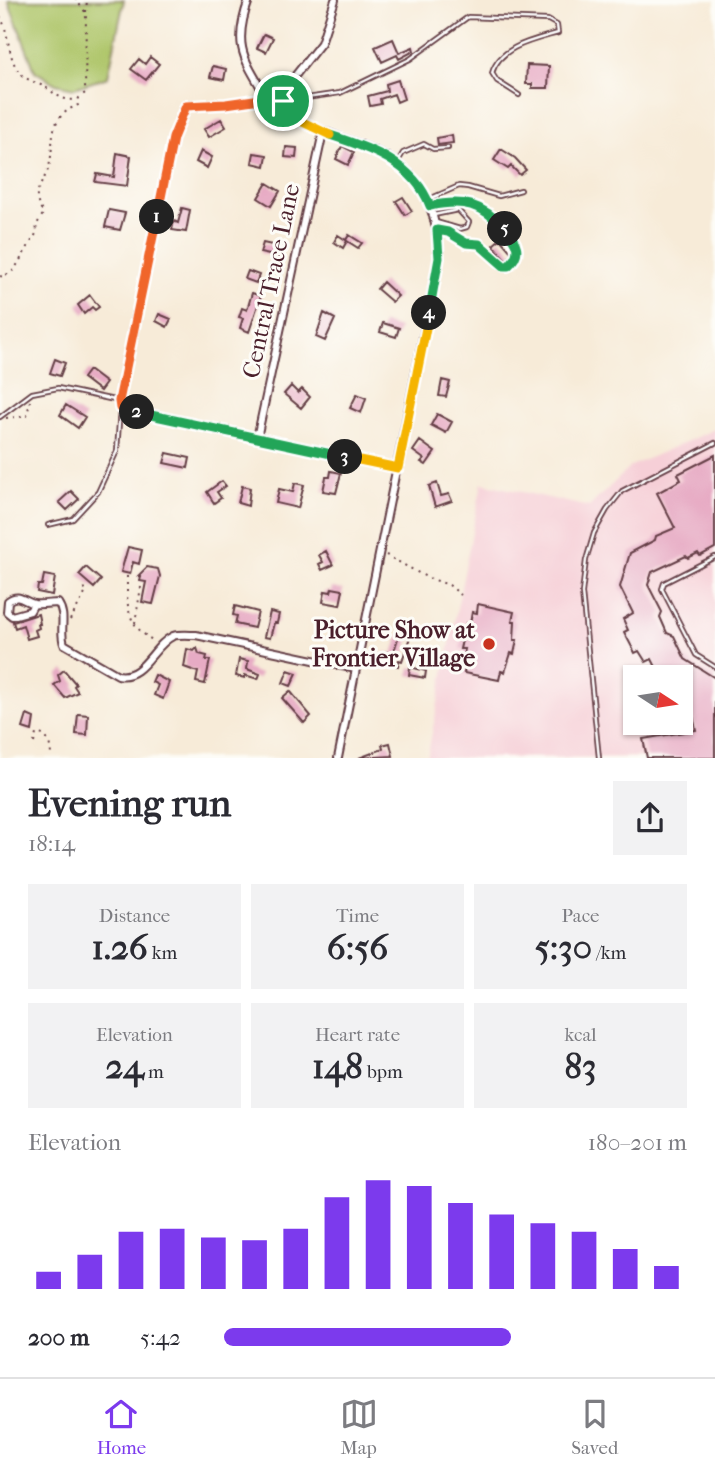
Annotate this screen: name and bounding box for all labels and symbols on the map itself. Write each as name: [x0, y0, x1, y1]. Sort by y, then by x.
pin: [253, 71, 313, 131]
street label: Central Trace Lane: [237, 181, 305, 381]
pin: 1: [140, 200, 174, 234]
pin: 5: [488, 212, 522, 246]
pin: 4: [412, 296, 446, 330]
pin: 2: [120, 394, 154, 430]
pin: 3: [328, 440, 362, 475]
place label: Picture Show at Frontier Village: [311, 616, 475, 672]
marker: Picture Show at Frontier Village: [481, 636, 497, 652]
north arrow: [623, 665, 693, 735]

